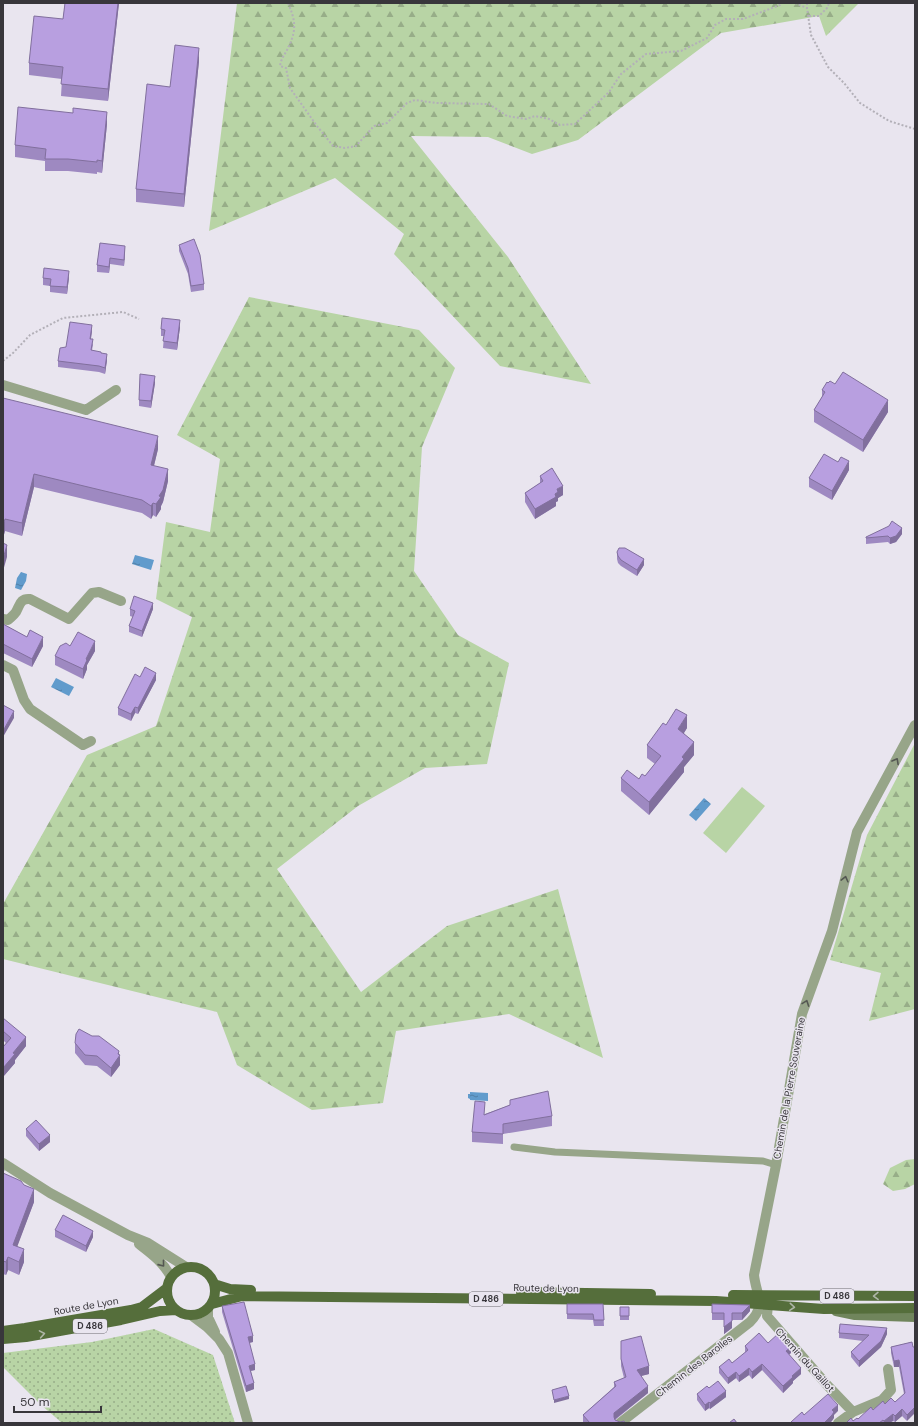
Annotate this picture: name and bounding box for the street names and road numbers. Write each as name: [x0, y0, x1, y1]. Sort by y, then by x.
street label: Chemin de la Pierre Souveraine: [770, 1016, 808, 1160]
street label: Route de Lyon: [513, 1281, 579, 1295]
road number: D 486: [820, 1289, 854, 1303]
road number: D 486: [469, 1292, 503, 1306]
street label: Route de Lyon: [53, 1294, 120, 1318]
road number: D 486: [73, 1319, 107, 1333]
street label: Chemin du Gaillot: [773, 1325, 837, 1395]
street label: Chemin des Barolles: [653, 1332, 735, 1400]

